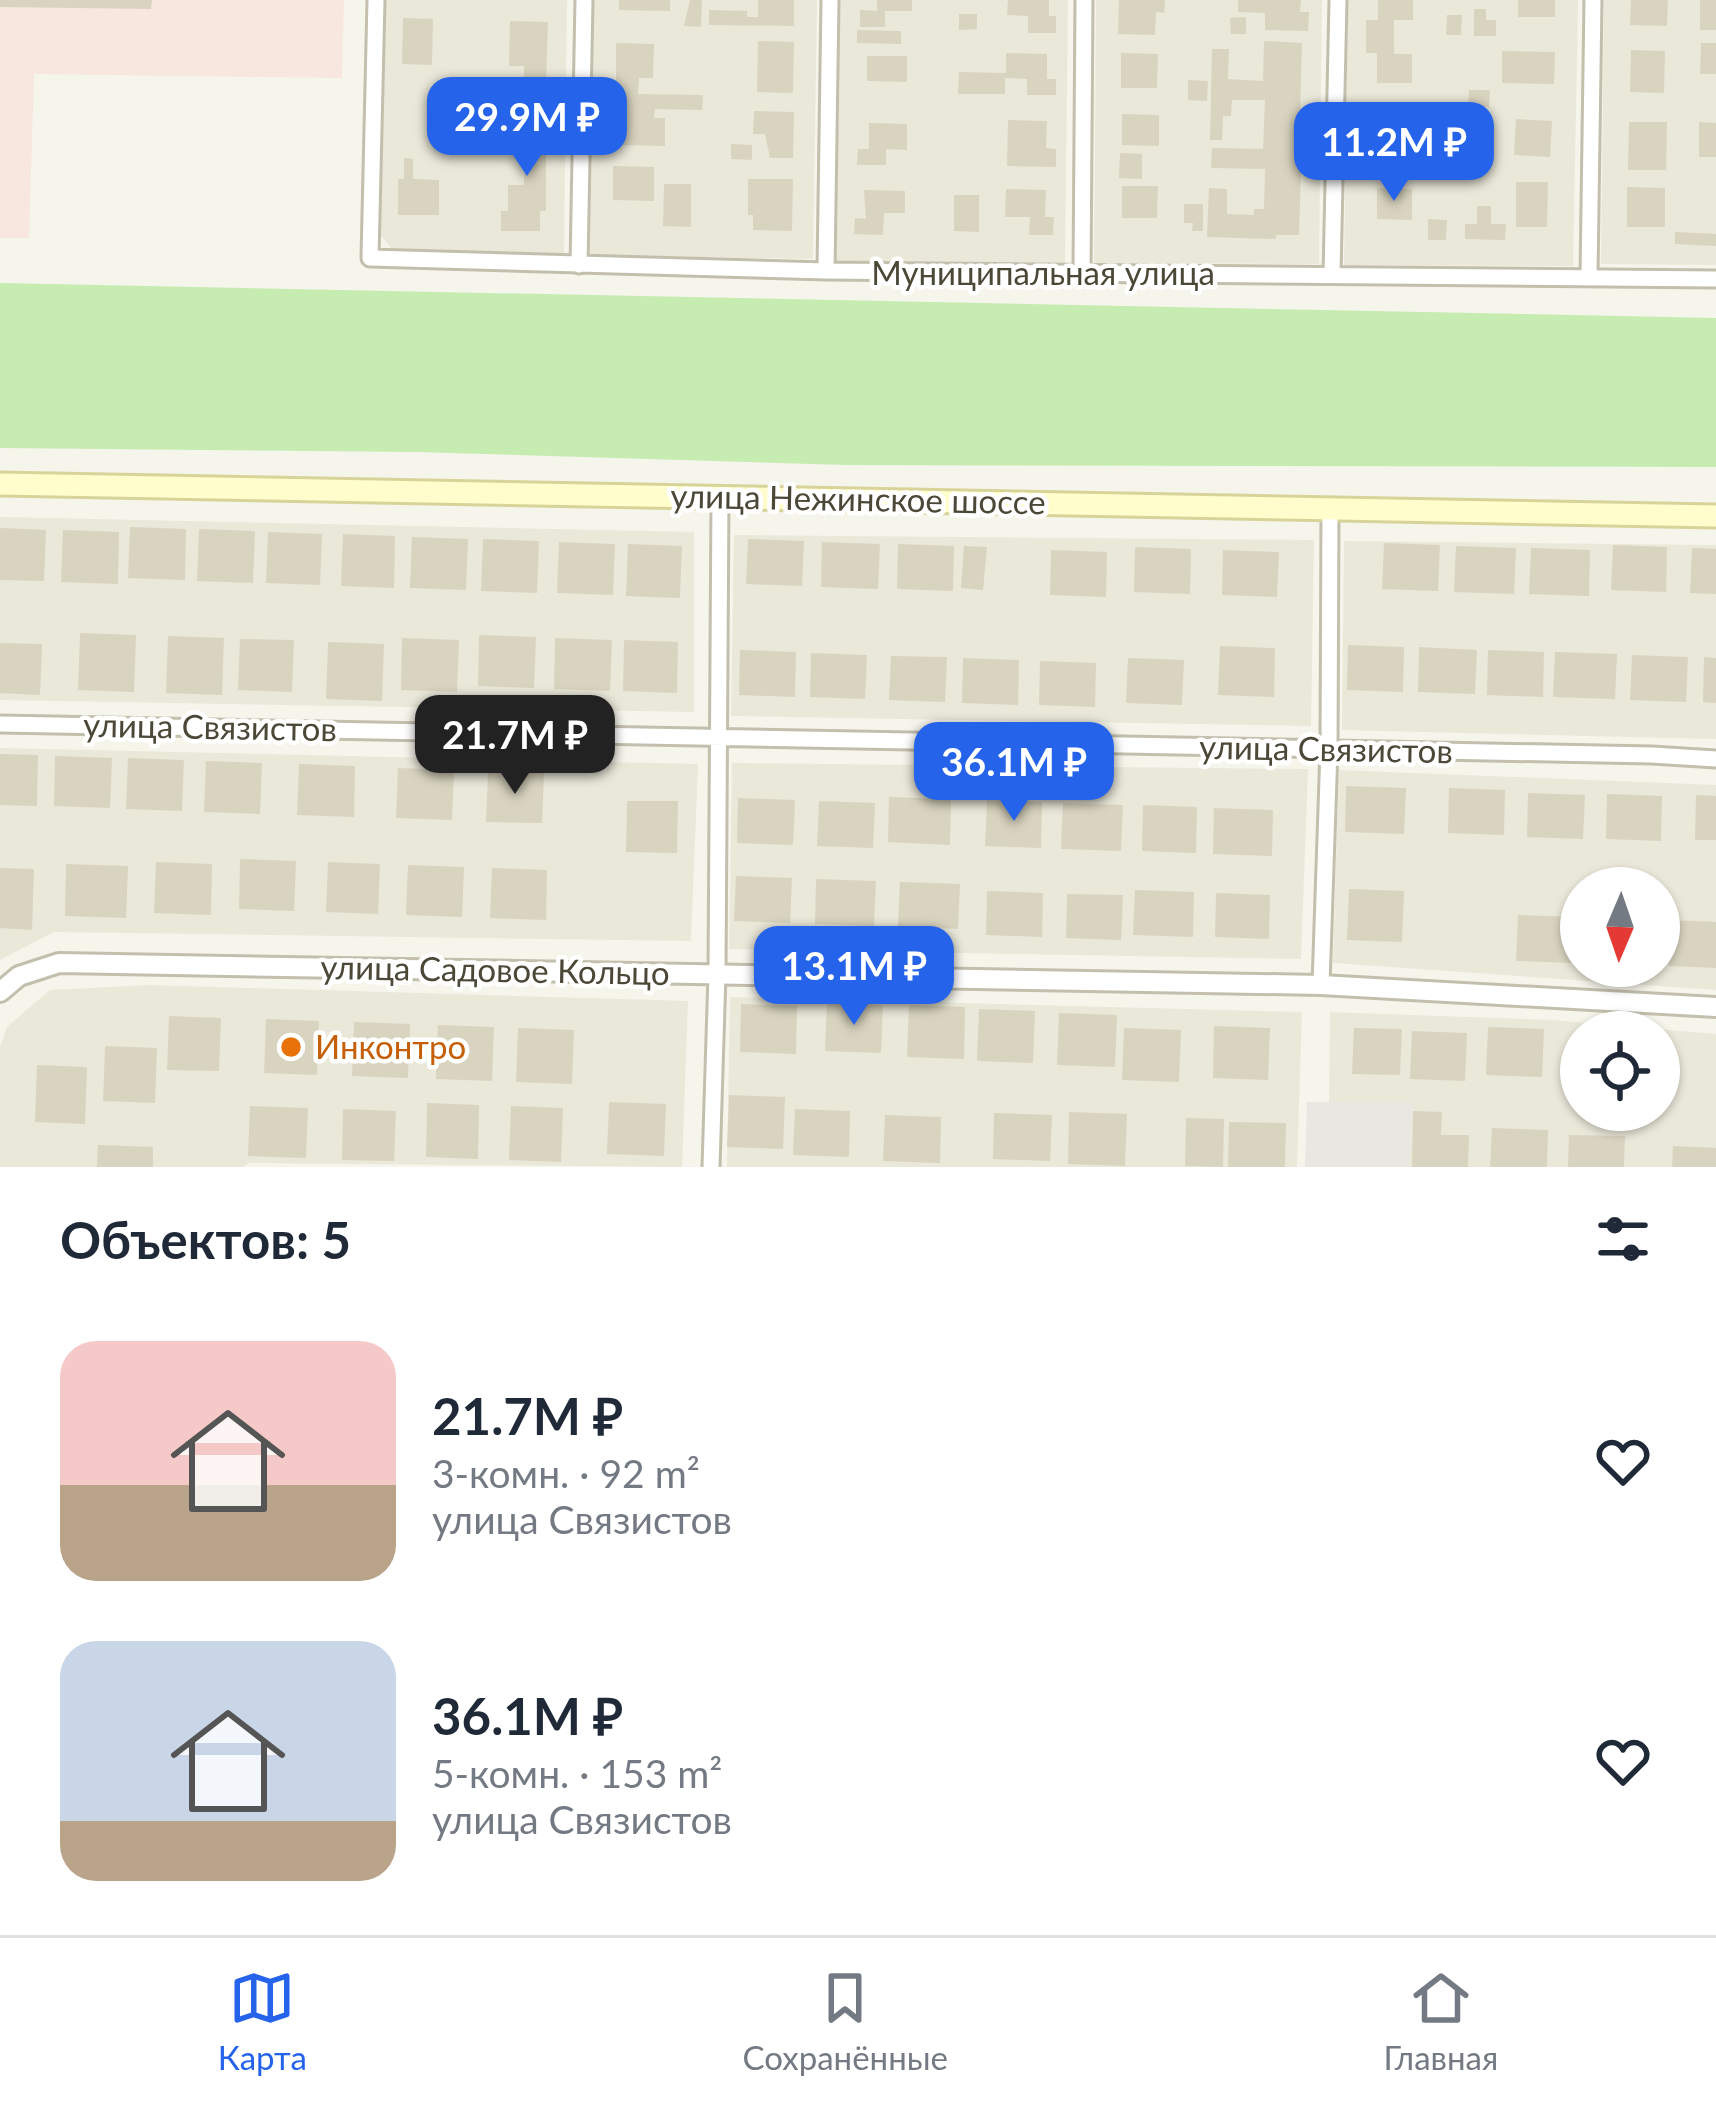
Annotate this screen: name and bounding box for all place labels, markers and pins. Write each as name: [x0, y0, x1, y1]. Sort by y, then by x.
pin: 29.9M ₽: [416, 77, 638, 179]
pin: 11.2M ₽: [1283, 102, 1505, 204]
pin: 21.7M ₽: [404, 695, 626, 797]
pin: 36.1M ₽: [903, 722, 1125, 824]
pin: 13.1M ₽: [743, 926, 965, 1028]
place label: Инконтро: [315, 1026, 466, 1066]
marker: Инконтро: [278, 1034, 304, 1060]

